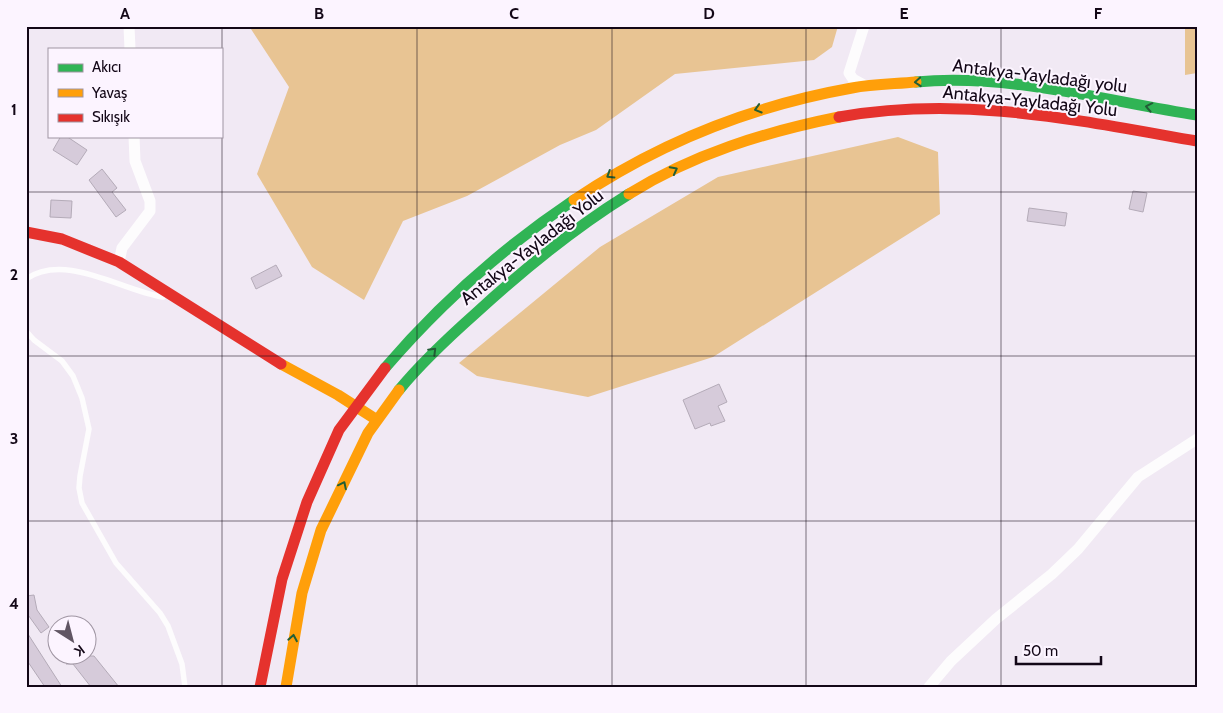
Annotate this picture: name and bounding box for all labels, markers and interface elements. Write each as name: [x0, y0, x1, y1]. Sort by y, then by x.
text: A: [120, 4, 130, 23]
text: B: [314, 4, 324, 23]
text: C: [509, 4, 519, 23]
text: D: [703, 4, 715, 23]
text: E: [899, 4, 909, 23]
text: F: [1094, 4, 1103, 23]
legend: [48, 48, 222, 138]
street label: Antakya-Yayladağı yolu: [951, 54, 1129, 98]
text: Akıcı: [92, 58, 121, 76]
one-way arrow: [914, 76, 922, 87]
street label: Antakya-Yayladağı Yolu: [942, 81, 1118, 121]
text: Yavaş: [91, 84, 127, 102]
text: 1: [11, 100, 17, 119]
one-way arrow: [754, 103, 763, 113]
one-way arrow: [1144, 103, 1153, 113]
text: Sıkışık: [92, 108, 130, 126]
one-way arrow: [669, 166, 678, 176]
one-way arrow: [607, 169, 616, 179]
street label: Antakya-Yayladağı Yolu: [456, 184, 608, 310]
text: 2: [10, 265, 18, 284]
one-way arrow: [427, 348, 436, 357]
text: 3: [10, 429, 18, 448]
one-way arrow: [336, 481, 347, 490]
text: 4: [9, 594, 19, 613]
north arrow: [48, 616, 98, 666]
scale bar: [1016, 633, 1100, 665]
one-way arrow: [288, 634, 298, 643]
text: K: [71, 641, 88, 661]
text: 50 m: [1023, 642, 1058, 660]

